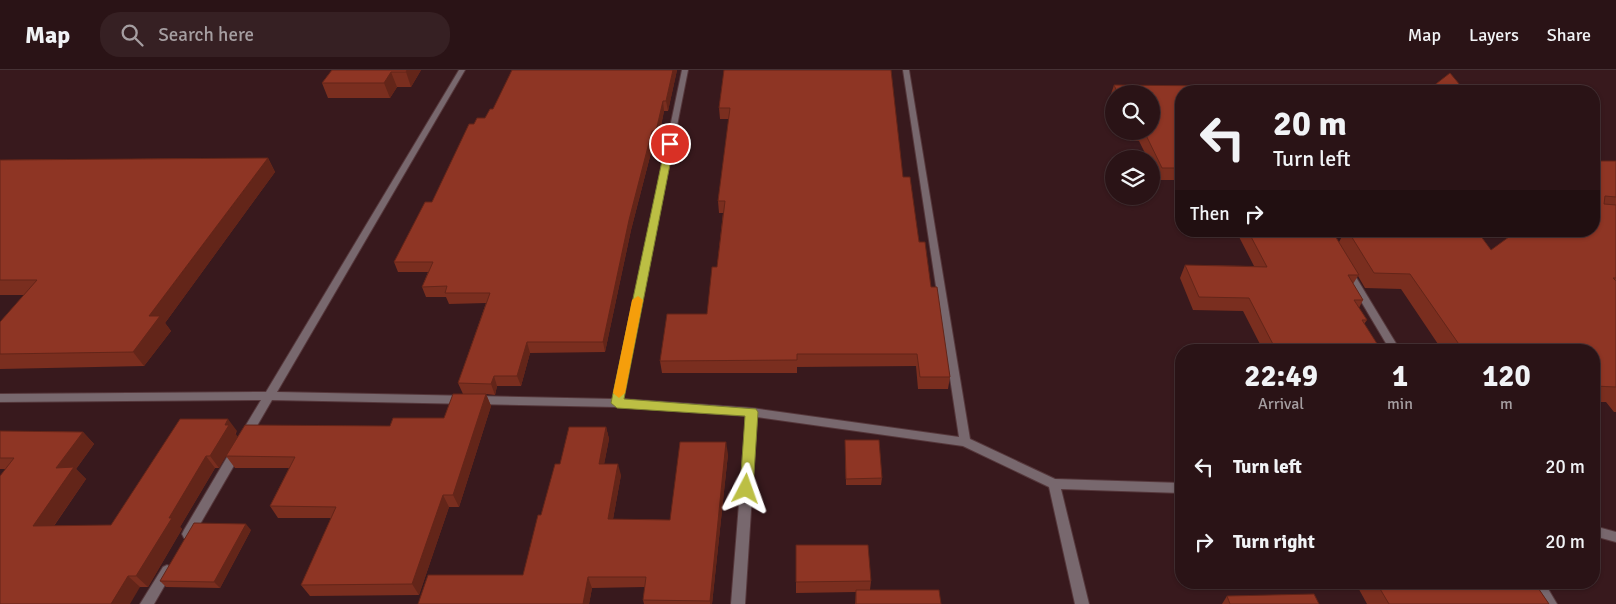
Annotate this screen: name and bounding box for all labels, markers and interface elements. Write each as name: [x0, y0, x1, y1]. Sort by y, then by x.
search box: [100, 12, 450, 57]
text: Map: [25, 20, 70, 50]
icon: search: [118, 21, 146, 49]
text: Search here: [158, 23, 254, 47]
text: Map: [1408, 24, 1441, 46]
text: Layers: [1469, 24, 1519, 46]
text: Share: [1547, 24, 1591, 46]
map controls: [1105, 85, 1160, 205]
button: search: [1105, 85, 1160, 140]
text: 20 m: [1273, 102, 1347, 145]
icon: left: [1190, 105, 1255, 170]
pin: [649, 123, 691, 165]
icon: arrive: [656, 130, 684, 158]
text: Turn left: [1273, 145, 1351, 172]
button: layers: [1105, 150, 1160, 205]
icon: right: [1240, 200, 1268, 228]
text: Then: [1190, 202, 1230, 226]
text: 22:49: [1244, 358, 1318, 395]
text: 1: [1392, 358, 1408, 395]
text: 120: [1482, 358, 1531, 395]
text: Arrival: [1258, 394, 1304, 414]
text: min: [1387, 394, 1413, 414]
text: m: [1500, 394, 1513, 414]
icon: left: [1190, 453, 1218, 481]
text: Turn left: [1233, 455, 1302, 479]
text: 20 m: [1545, 455, 1585, 479]
position arrow: [719, 462, 771, 514]
icon: right: [1190, 528, 1218, 556]
text: Turn right: [1233, 530, 1315, 554]
text: 20 m: [1545, 530, 1585, 554]

